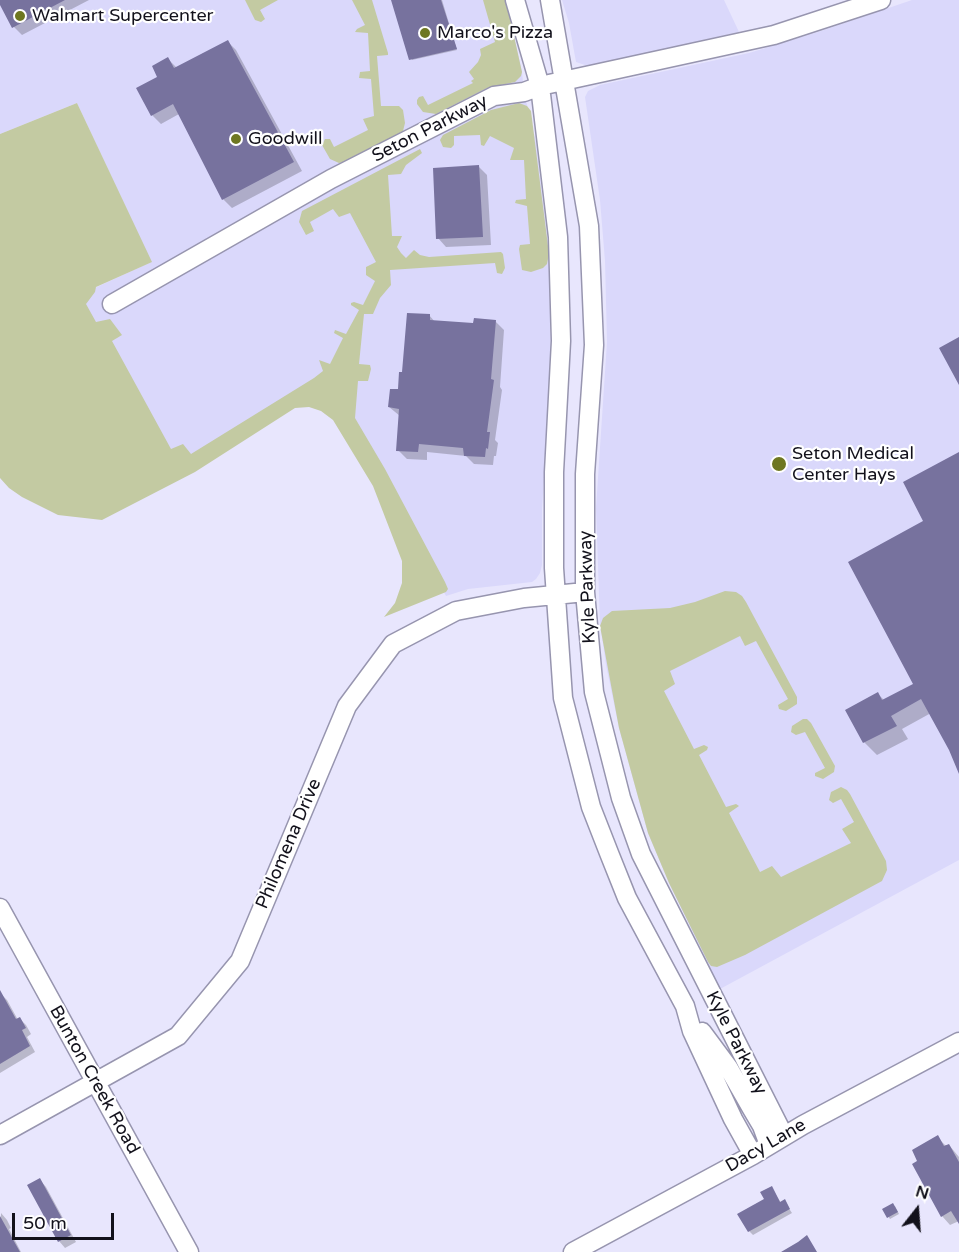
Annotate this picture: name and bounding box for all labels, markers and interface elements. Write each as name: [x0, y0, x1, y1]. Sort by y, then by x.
place label: Walmart Supercenter: [32, 5, 214, 27]
marker: Walmart Supercenter: [13, 9, 27, 23]
place label: Marco's Pizza: [437, 22, 553, 44]
marker: Marco's Pizza: [418, 26, 432, 40]
street label: Seton Parkway: [369, 91, 491, 167]
place label: Goodwill: [248, 128, 323, 150]
marker: Goodwill: [229, 132, 243, 146]
place label: Seton Medical Center Hays: [792, 443, 914, 486]
marker: Seton Medical Center Hays: [770, 455, 788, 473]
street label: Kyle Parkway: [575, 530, 601, 644]
street label: Philomena Drive: [252, 776, 326, 912]
street label: Kyle Parkway: [701, 988, 771, 1098]
street label: Bunton Creek Road: [44, 1002, 144, 1158]
street label: Dacy Lane: [722, 1114, 810, 1178]
north arrow: [887, 1180, 947, 1240]
text: N: [913, 1181, 931, 1204]
scale bar: [15, 1201, 117, 1239]
text: 50 m: [23, 1212, 67, 1234]

